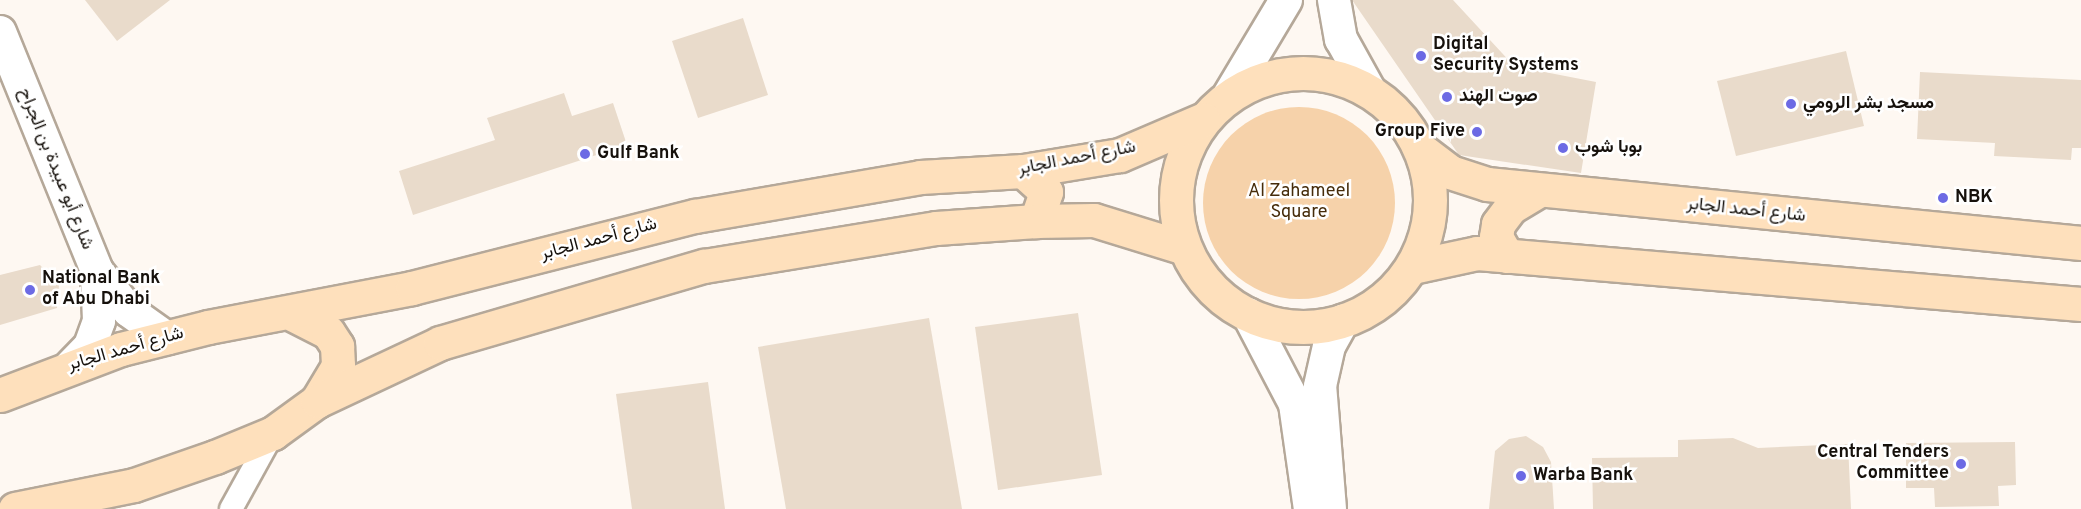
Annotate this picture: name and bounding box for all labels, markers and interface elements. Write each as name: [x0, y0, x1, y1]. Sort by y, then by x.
place label: Digital Security Systems: [1433, 35, 1579, 78]
marker: Digital Security Systems: [1414, 49, 1428, 63]
street label: شارع أبو عبيدة بن الجراح: [13, 85, 97, 253]
place label: صوت الهند: [1459, 86, 1538, 108]
marker: صوت الهند: [1440, 90, 1454, 104]
place label: مسجد بشر الرومي: [1803, 93, 1934, 115]
marker: مسجد بشر الرومي: [1784, 97, 1798, 111]
place label: Group Five: [1375, 121, 1465, 143]
marker: Group Five: [1470, 125, 1484, 139]
street label: شارع أحمد الجابر: [1016, 137, 1138, 181]
place label: بوبا شوب: [1575, 137, 1642, 159]
marker: بوبا شوب: [1556, 141, 1570, 155]
place label: Gulf Bank: [597, 143, 680, 165]
marker: Gulf Bank: [578, 147, 592, 161]
park label: Al Zahameel Square: [1248, 182, 1350, 224]
place label: NBK: [1955, 187, 1993, 209]
marker: NBK: [1936, 191, 1950, 205]
street label: شارع أحمد الجابر: [1686, 194, 1806, 228]
street label: شارع أحمد الجابر: [539, 214, 659, 266]
place label: National Bank of Abu Dhabi: [42, 269, 160, 312]
marker: National Bank of Abu Dhabi: [23, 283, 37, 297]
street label: شارع أحمد الجابر: [66, 323, 186, 377]
place label: Central Tenders Committee: [1817, 443, 1949, 486]
marker: Central Tenders Committee: [1954, 457, 1968, 471]
place label: Warba Bank: [1533, 465, 1633, 487]
marker: Warba Bank: [1514, 469, 1528, 483]

